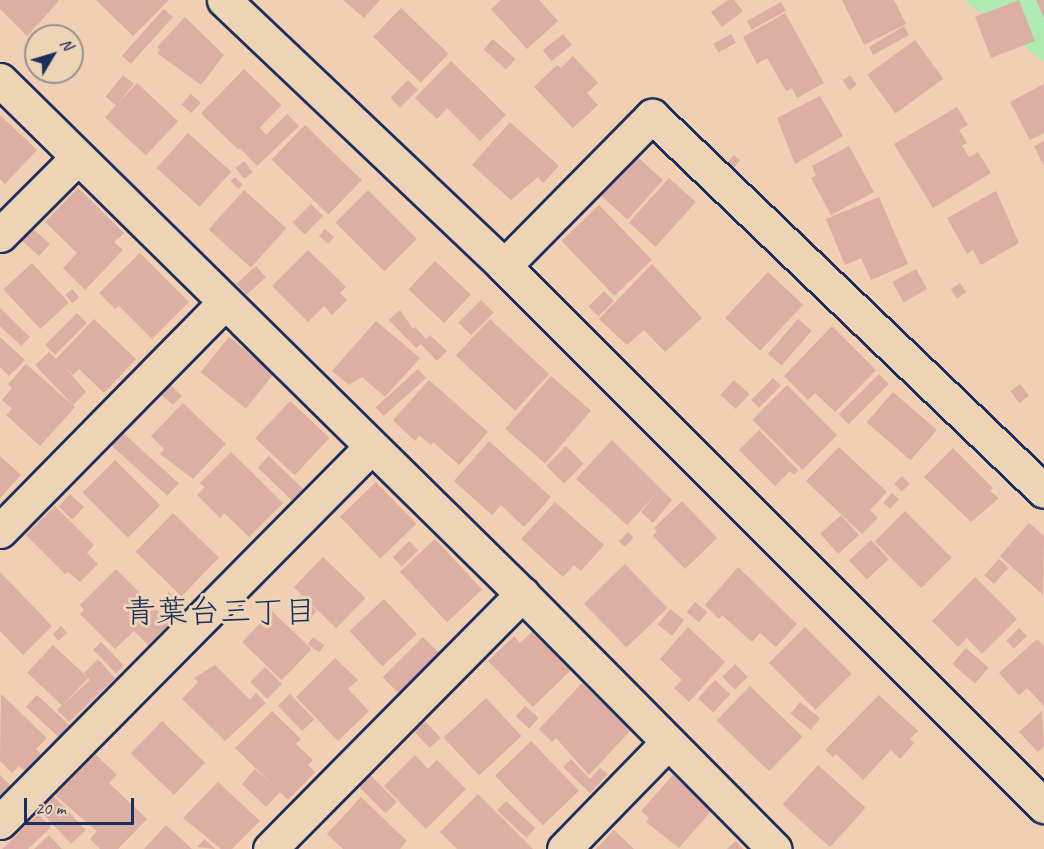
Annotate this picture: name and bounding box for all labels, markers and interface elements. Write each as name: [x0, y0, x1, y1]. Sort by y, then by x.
north arrow: [24, 24, 84, 84]
text: N: [56, 34, 78, 54]
district label: 青葉台三丁目: [124, 593, 316, 631]
scale bar: [27, 786, 136, 824]
text: 20 m: [35, 797, 66, 819]

